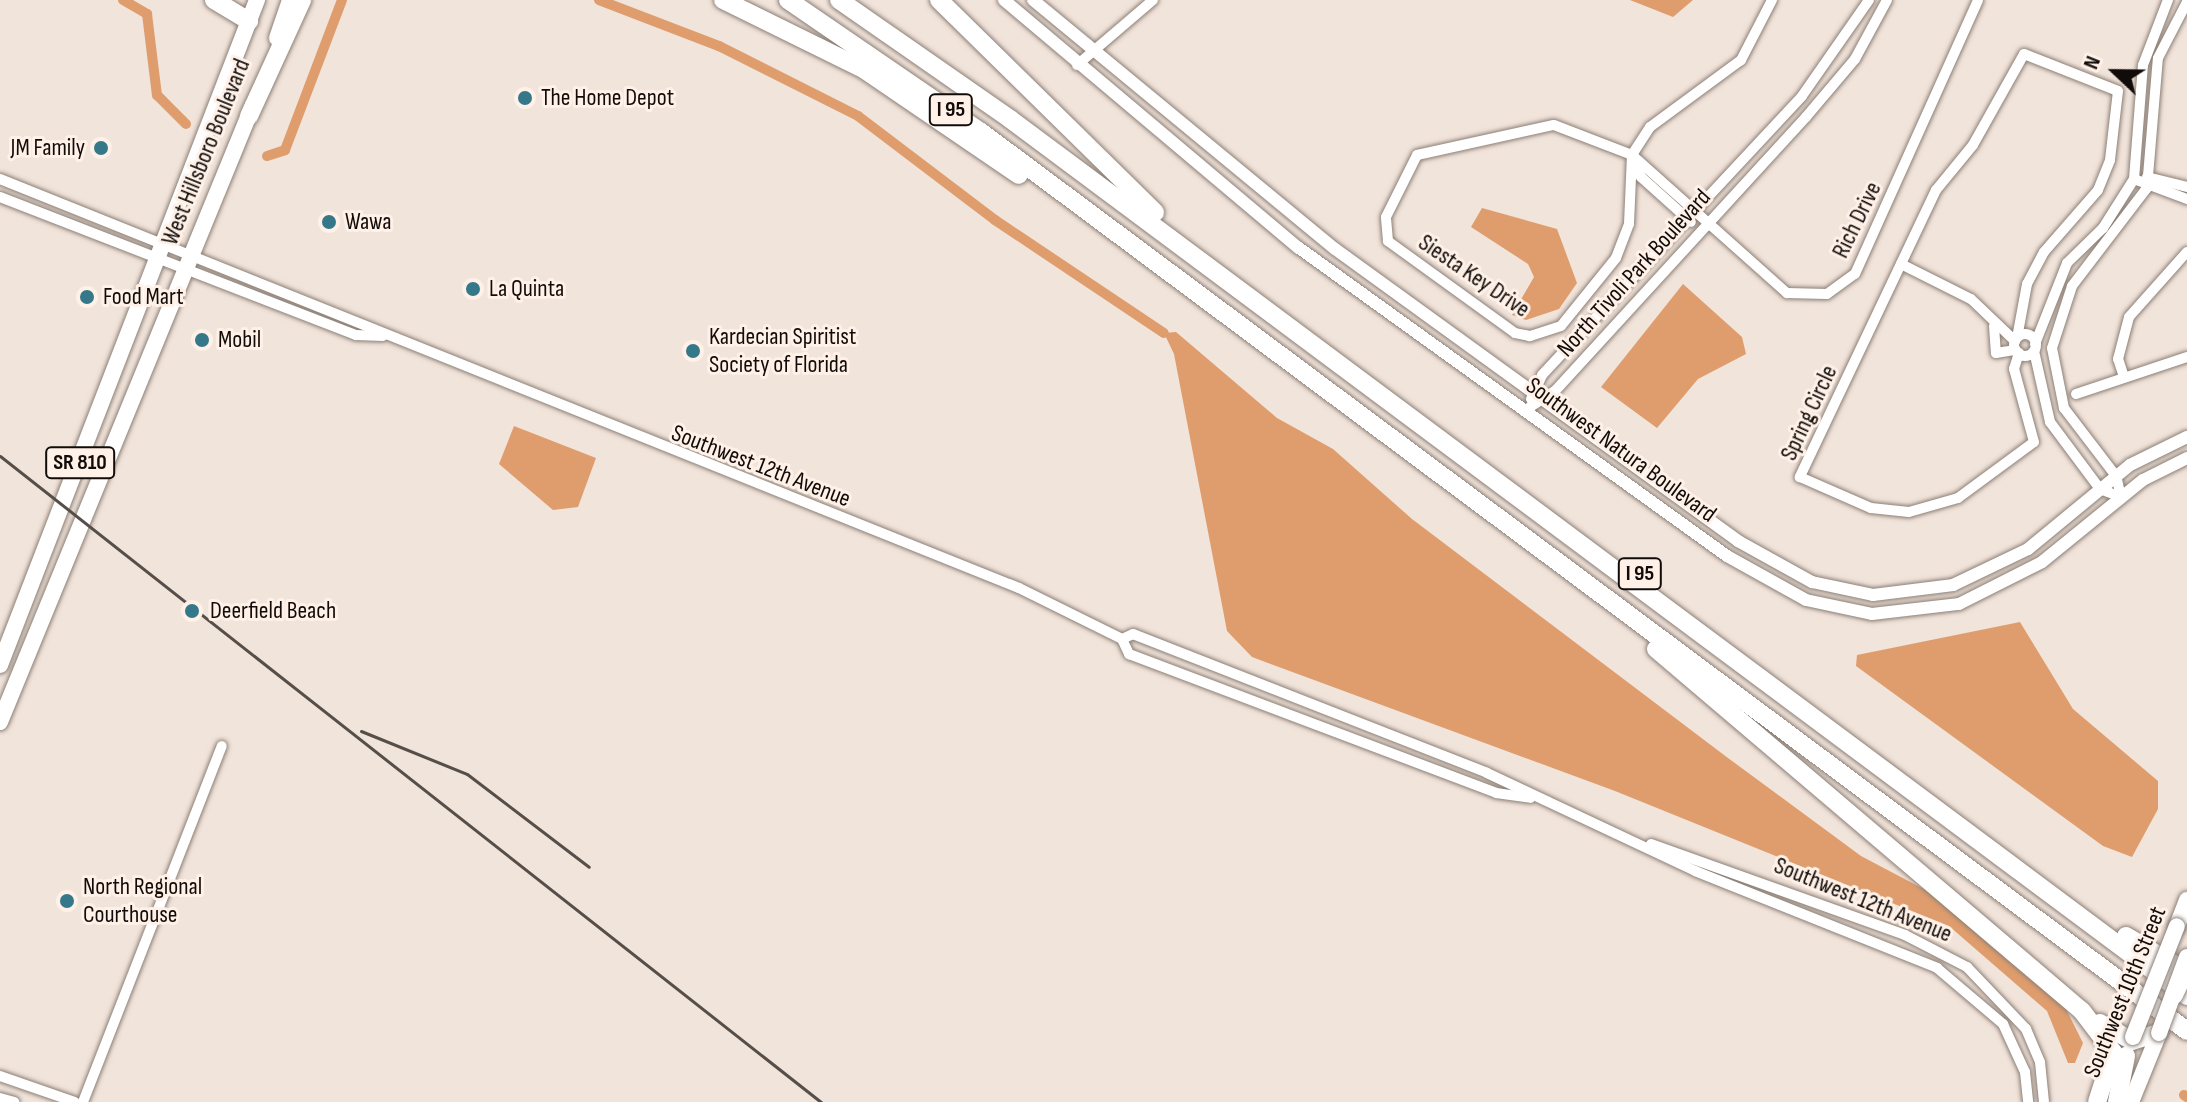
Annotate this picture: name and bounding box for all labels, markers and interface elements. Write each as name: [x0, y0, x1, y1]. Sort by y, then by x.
north arrow: [2075, 32, 2155, 112]
text: N: [2078, 52, 2107, 73]
street label: West Hillsboro Boulevard: [156, 55, 256, 249]
place label: The Home Depot: [541, 84, 674, 112]
marker: The Home Depot: [516, 89, 534, 107]
road number: I 95: [927, 92, 975, 128]
place label: JM Family: [11, 134, 85, 162]
marker: JM Family: [92, 139, 110, 157]
street label: Rich Drive: [1826, 177, 1888, 263]
street label: North Tivoli Park Boulevard: [1551, 183, 1717, 363]
place label: Wawa: [345, 208, 391, 236]
marker: Wawa: [320, 213, 338, 231]
street label: Siesta Key Drive: [1413, 228, 1535, 324]
place label: La Quinta: [489, 275, 564, 303]
marker: La Quinta: [464, 280, 482, 298]
place label: Food Mart: [103, 283, 183, 311]
marker: Food Mart: [78, 288, 96, 306]
place label: Kardecian Spiritist Society of Florida: [709, 323, 856, 379]
place label: Mobil: [218, 326, 261, 354]
marker: Mobil: [193, 331, 211, 349]
marker: Kardecian Spiritist Society of Florida: [684, 342, 702, 360]
street label: Spring Circle: [1774, 361, 1844, 465]
street label: Southwest Natura Boulevard: [1520, 371, 1722, 529]
street label: Southwest 12th Avenue: [667, 419, 855, 513]
road number: SR 810: [44, 445, 116, 481]
road number: I 95: [1616, 556, 1664, 592]
place label: Deerfield Beach: [210, 597, 336, 625]
marker: Deerfield Beach: [181, 600, 203, 622]
street label: Southwest 12th Avenue: [1770, 851, 1956, 949]
place label: North Regional Courthouse: [83, 873, 202, 929]
marker: North Regional Courthouse: [58, 892, 76, 910]
street label: Southwest 10th Street: [2078, 902, 2172, 1082]

